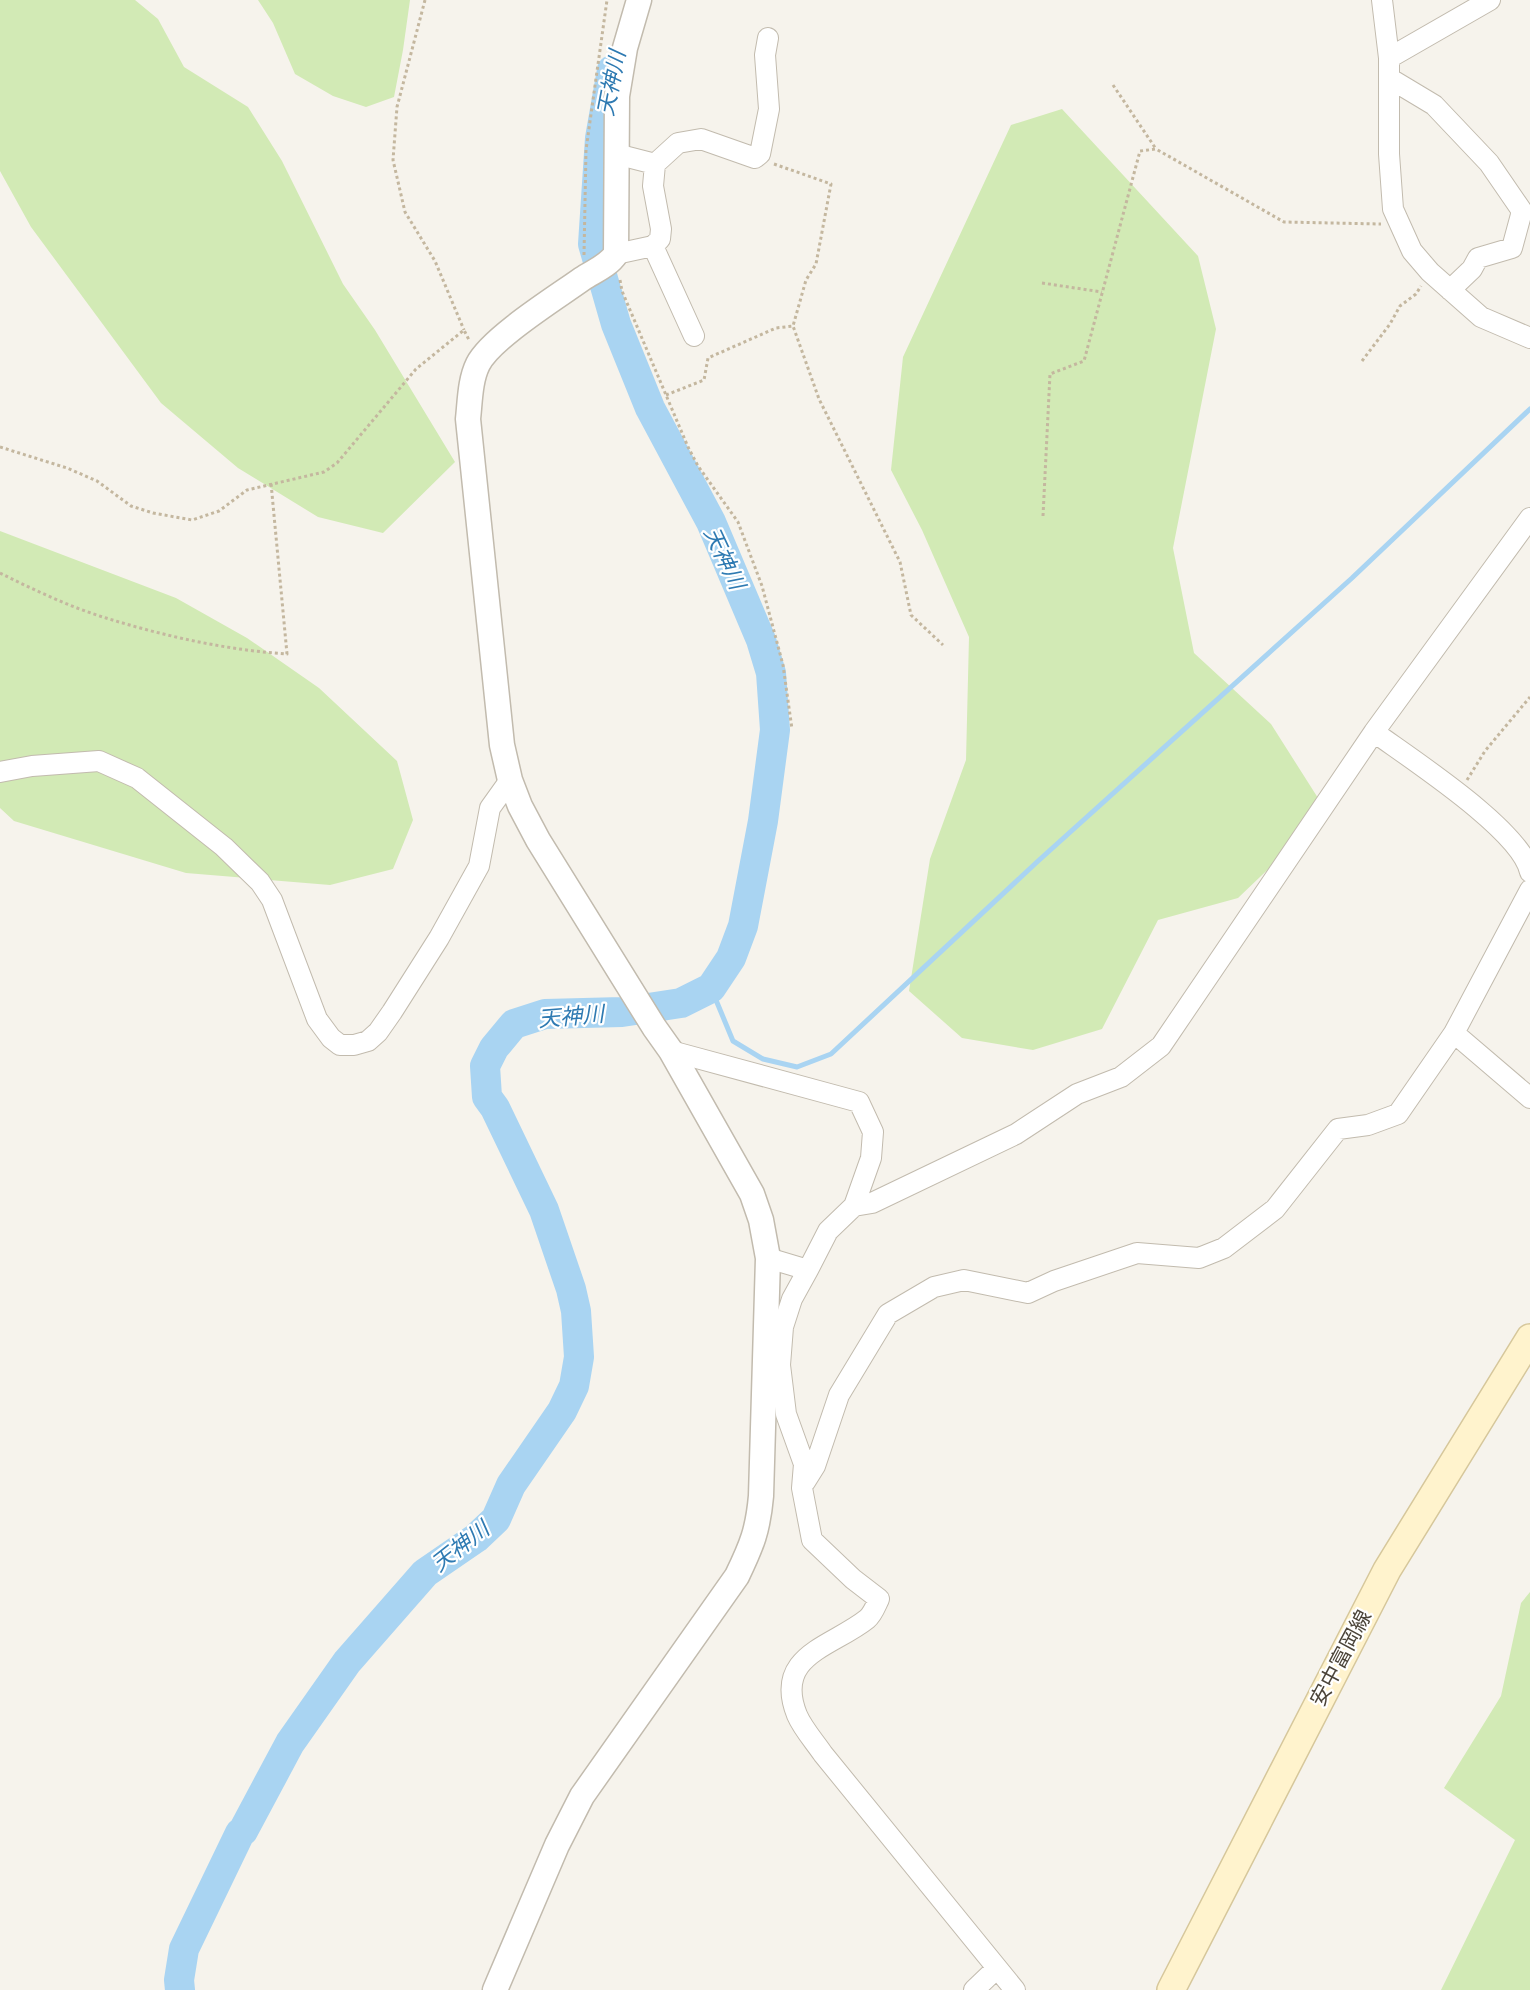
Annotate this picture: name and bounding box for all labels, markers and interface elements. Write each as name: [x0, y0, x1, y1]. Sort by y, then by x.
water label: 天神川: [591, 46, 629, 118]
water label: 天神川: [700, 522, 752, 595]
water label: 天神川: [537, 999, 607, 1031]
water label: 天神川: [425, 1513, 495, 1576]
street label: 安中富岡線: [1304, 1605, 1375, 1710]

